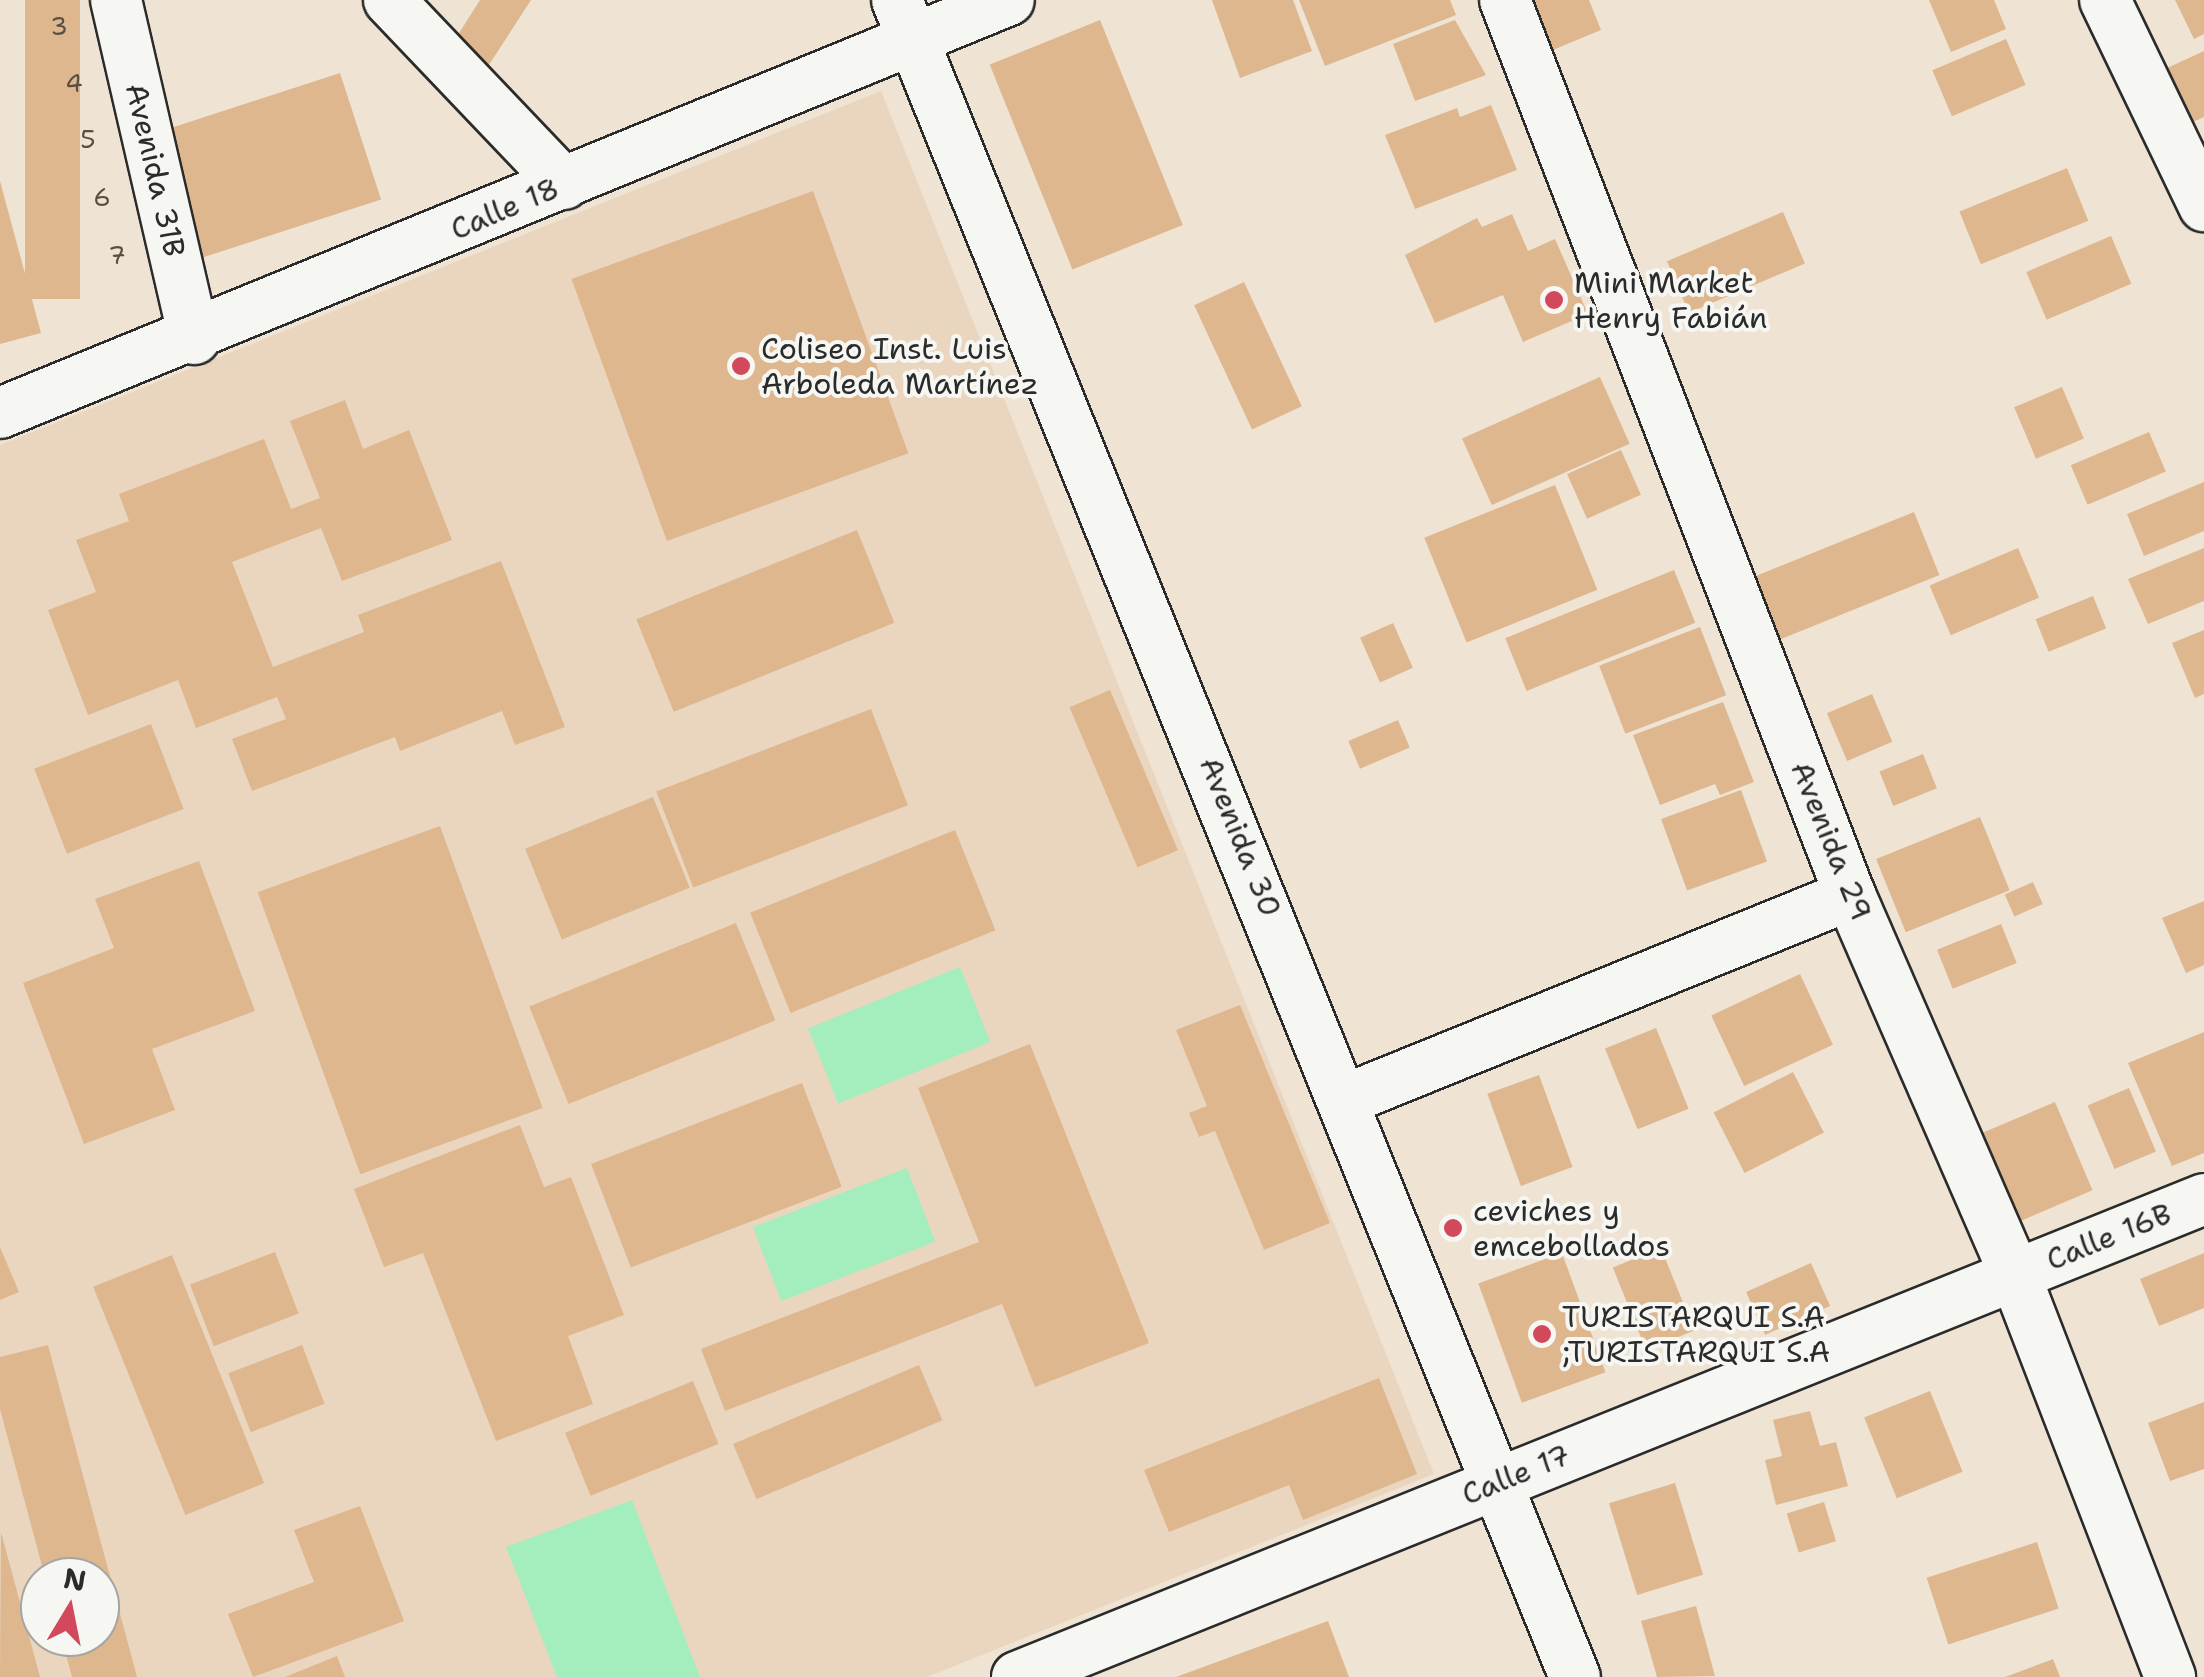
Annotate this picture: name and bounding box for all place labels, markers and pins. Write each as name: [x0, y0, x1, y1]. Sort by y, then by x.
place label: Mini Market Henry Fabián: [1574, 265, 1767, 336]
marker: Mini Market Henry Fabián: [1543, 289, 1565, 311]
place label: Coliseo Inst. Luis Arboleda Martínez: [761, 331, 1038, 402]
marker: Coliseo Inst. Luis Arboleda Martínez: [730, 355, 752, 377]
place label: ceviches y emcebollados: [1473, 1193, 1670, 1264]
marker: ceviches y emcebollados: [1442, 1217, 1464, 1239]
place label: TURISTARQUI S.A ;TURISTARQUI S.A: [1562, 1299, 1830, 1370]
marker: TURISTARQUI S.A ;TURISTARQUI S.A: [1531, 1323, 1553, 1345]

